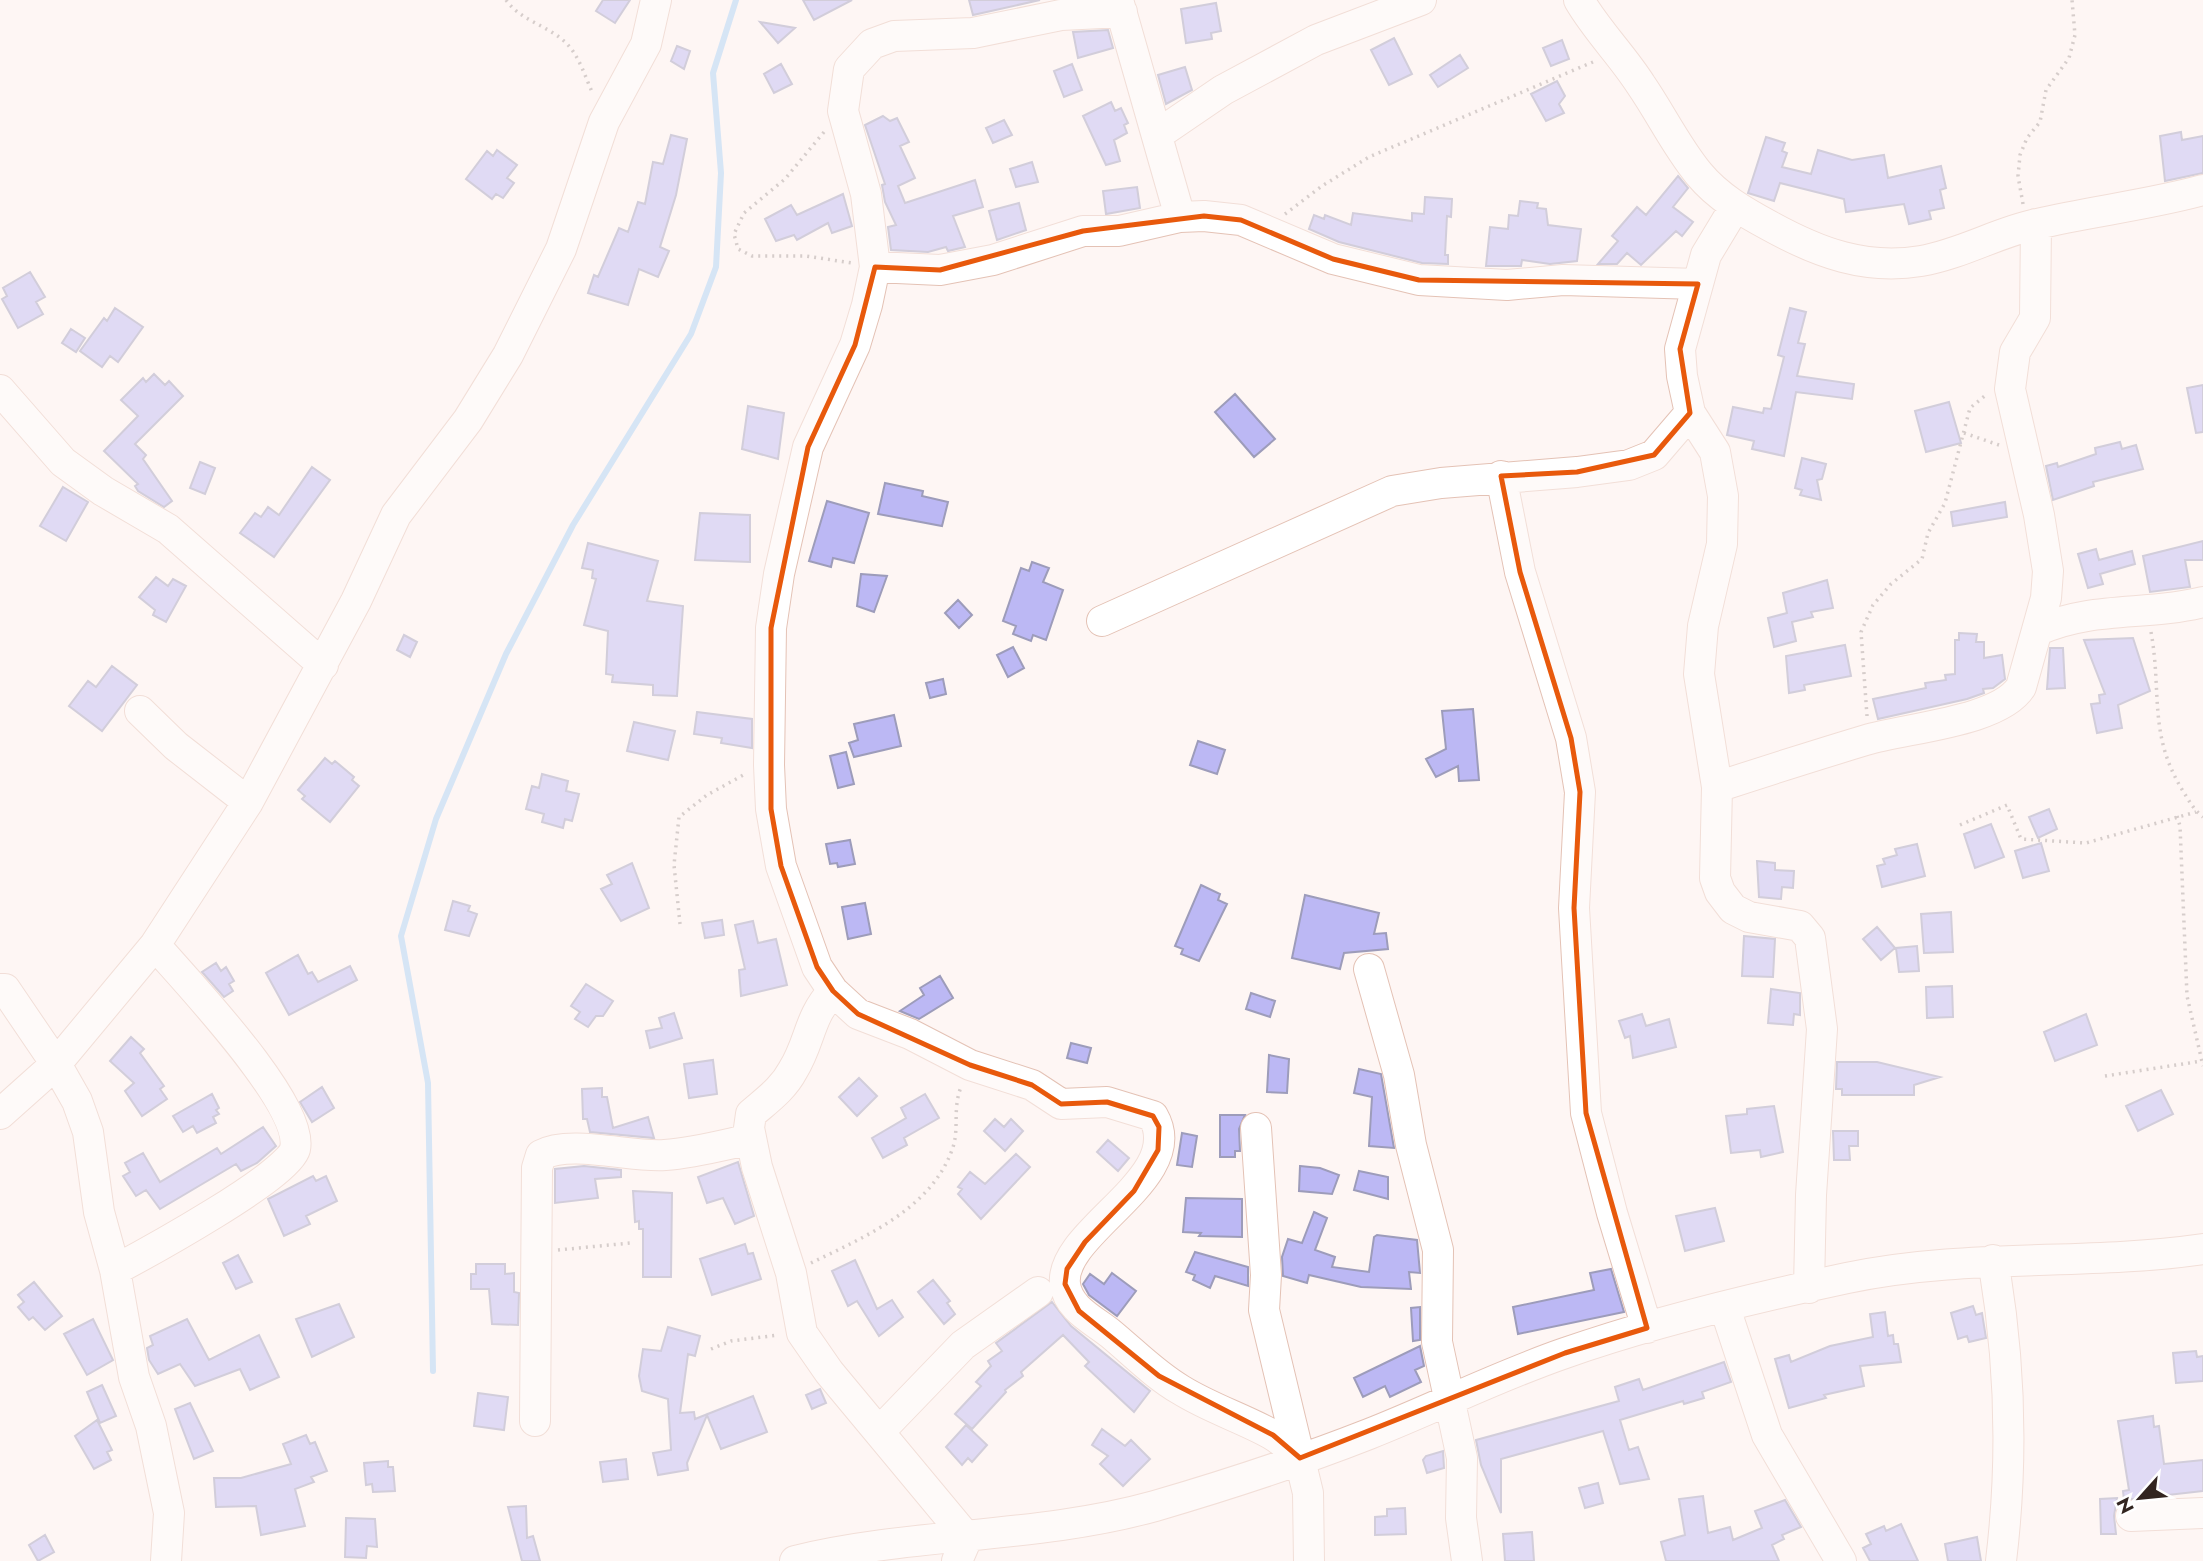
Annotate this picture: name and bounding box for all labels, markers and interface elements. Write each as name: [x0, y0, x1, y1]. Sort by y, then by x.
north arrow: [2105, 1463, 2175, 1533]
text: N: [2110, 1493, 2141, 1518]

